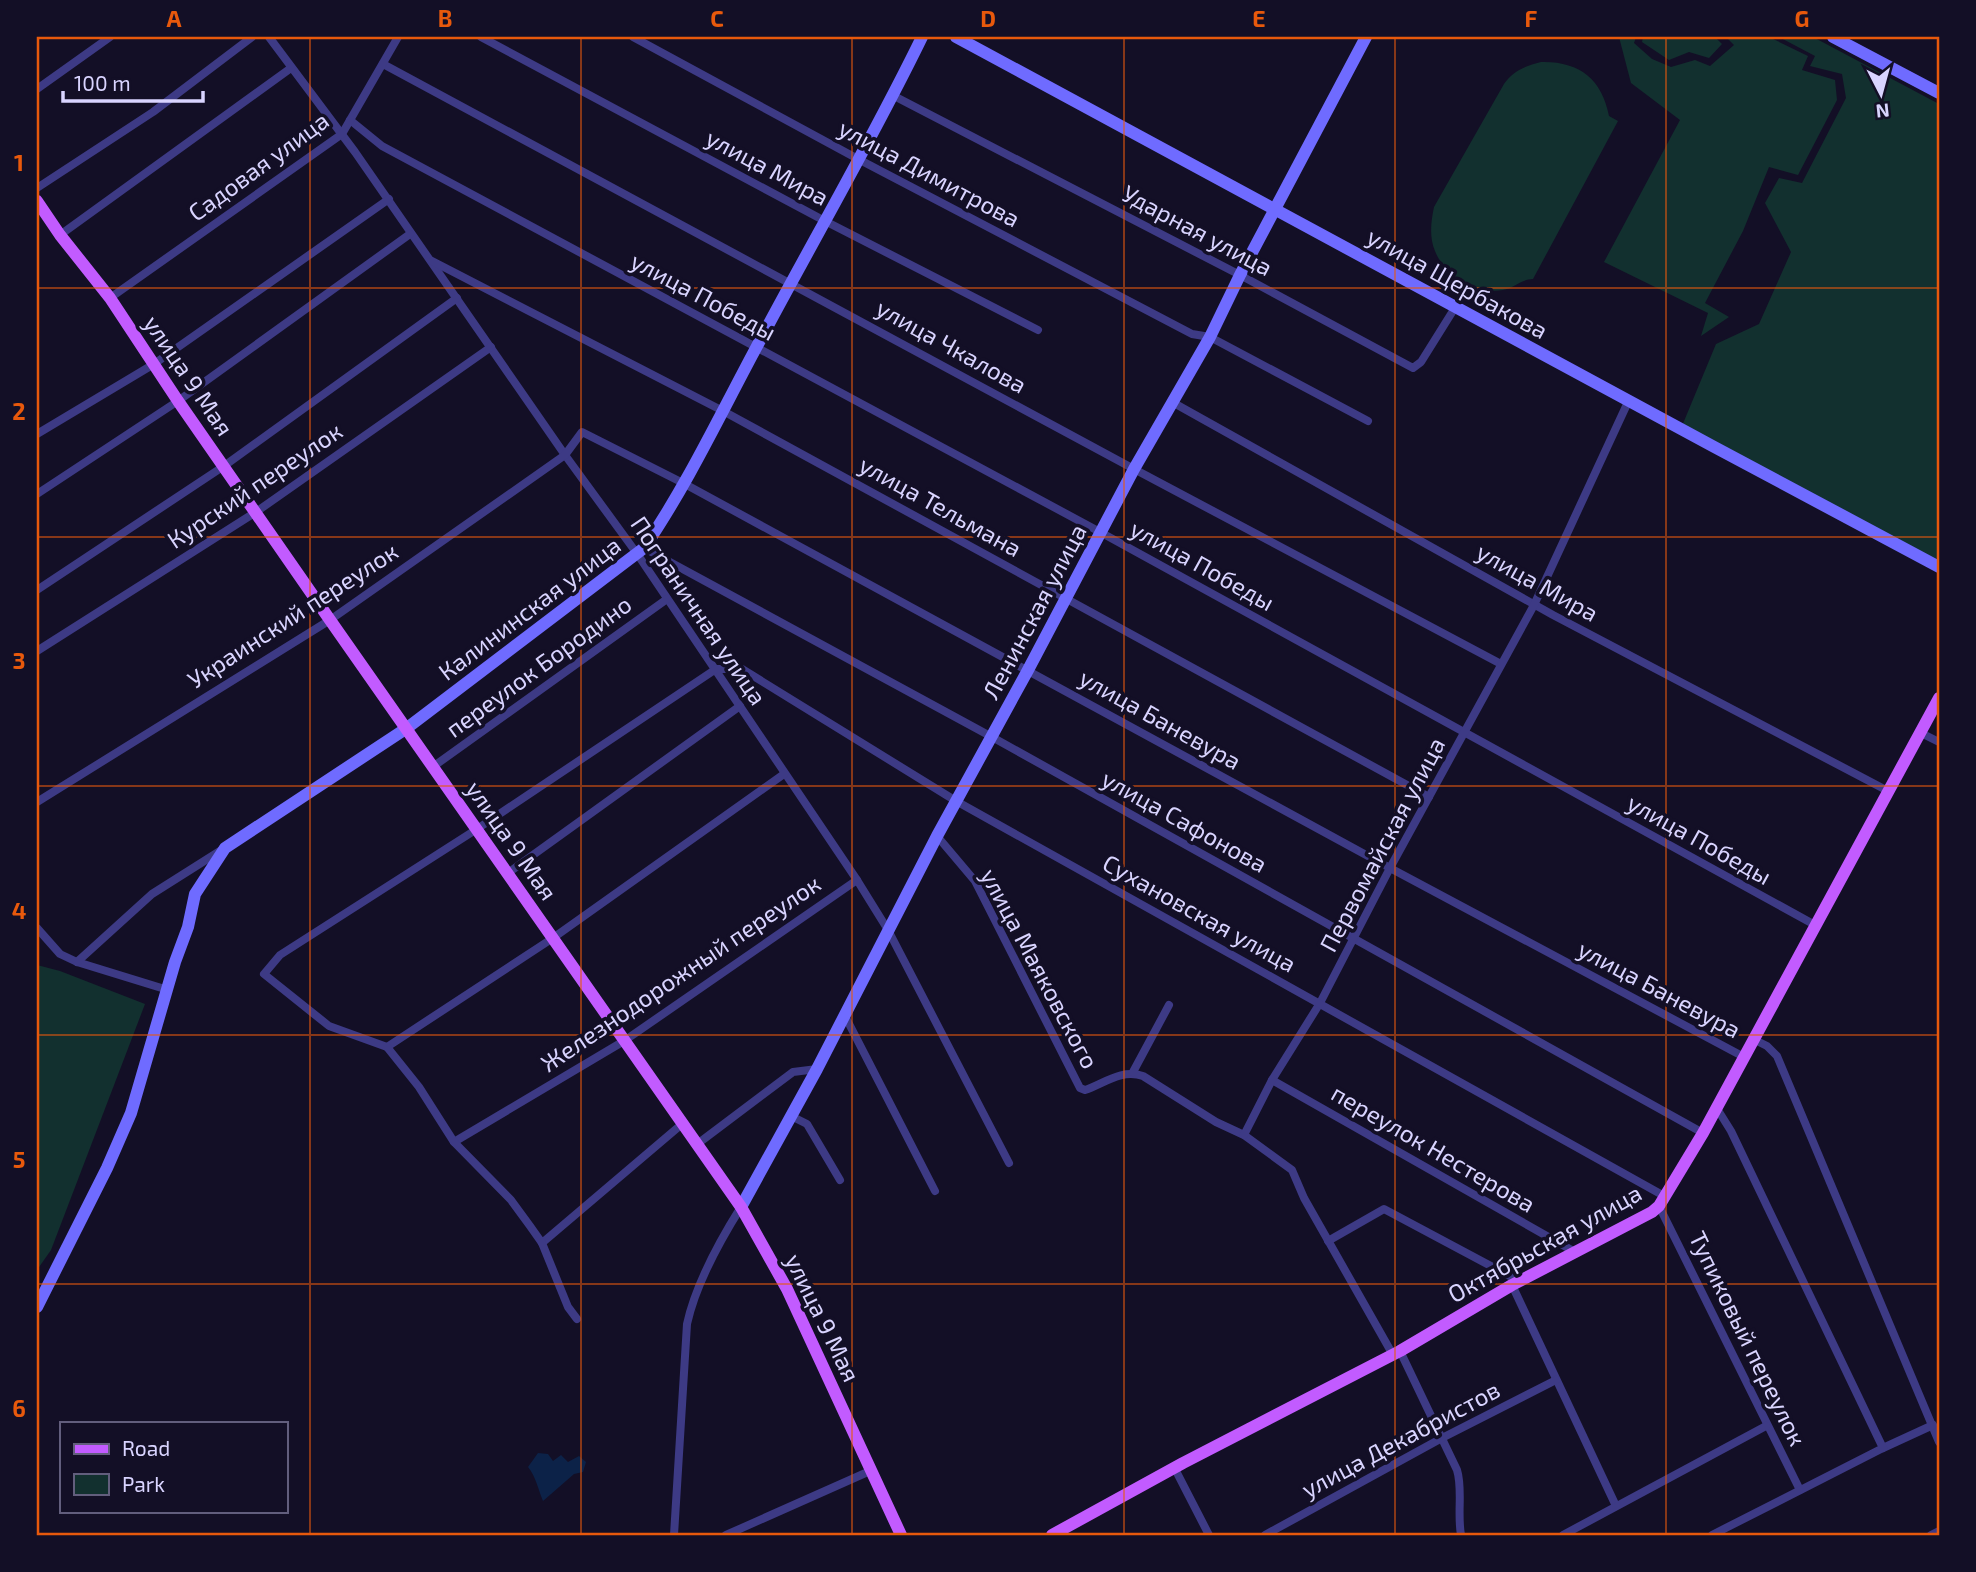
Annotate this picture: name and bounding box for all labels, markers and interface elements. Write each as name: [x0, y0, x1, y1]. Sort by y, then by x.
text: A: [166, 4, 182, 32]
text: B: [438, 4, 452, 32]
text: C: [710, 4, 724, 32]
text: D: [980, 4, 996, 32]
text: E: [1252, 4, 1266, 32]
text: F: [1525, 4, 1538, 32]
text: G: [1795, 4, 1809, 32]
scale bar: [63, 60, 203, 104]
north arrow: [1846, 60, 1916, 130]
text: 100 m: [74, 70, 131, 95]
text: N: [1875, 99, 1891, 124]
street label: Садовая улица: [182, 105, 335, 227]
street label: улица Димитрова: [834, 113, 1025, 234]
street label: улица Мира: [701, 122, 834, 212]
text: 1: [14, 148, 24, 176]
street label: Ударная улица: [1117, 178, 1278, 282]
street label: улица Щербакова: [1362, 221, 1553, 345]
street label: улица Победы: [626, 245, 781, 347]
street label: улица Чкалова: [871, 292, 1032, 400]
street label: улица 9 Мая: [138, 310, 240, 441]
text: 2: [12, 397, 26, 425]
street label: Курский переулок: [161, 415, 348, 555]
street label: улица Тельмана: [854, 449, 1027, 563]
street label: Пограничная улица: [624, 510, 773, 711]
street label: улица Победы: [1125, 513, 1280, 617]
street label: Ленинская улица: [975, 519, 1093, 704]
street label: Калининская улица: [432, 530, 627, 687]
street label: Украинский переулок: [182, 536, 403, 694]
street label: улица Мира: [1471, 536, 1604, 628]
street label: переулок Бородино: [440, 589, 637, 744]
text: 3: [12, 646, 26, 674]
street label: улица Баневура: [1074, 662, 1247, 776]
street label: Первомайская улица: [1313, 732, 1451, 957]
street label: улица Сафонова: [1097, 763, 1272, 879]
street label: улица 9 Мая: [460, 775, 564, 906]
street label: улица Победы: [1622, 787, 1777, 891]
street label: Сухановская улица: [1098, 848, 1301, 979]
street label: улица Маяковского: [974, 863, 1105, 1074]
street label: Железнодорожный переулок: [535, 868, 826, 1078]
text: 4: [12, 896, 26, 924]
street label: улица Баневура: [1573, 934, 1746, 1045]
street label: переулок Нестерова: [1326, 1077, 1541, 1219]
text: 5: [13, 1145, 25, 1173]
street label: Октябрьская улица: [1442, 1177, 1647, 1309]
street label: Тупиковый переулок: [1683, 1226, 1813, 1451]
street label: улица 9 Мая: [779, 1249, 867, 1387]
street label: улица Декабристов: [1296, 1374, 1505, 1504]
text: 6: [12, 1394, 26, 1422]
legend: [60, 1422, 287, 1512]
text: Road: [122, 1435, 170, 1460]
text: Park: [122, 1471, 165, 1496]

